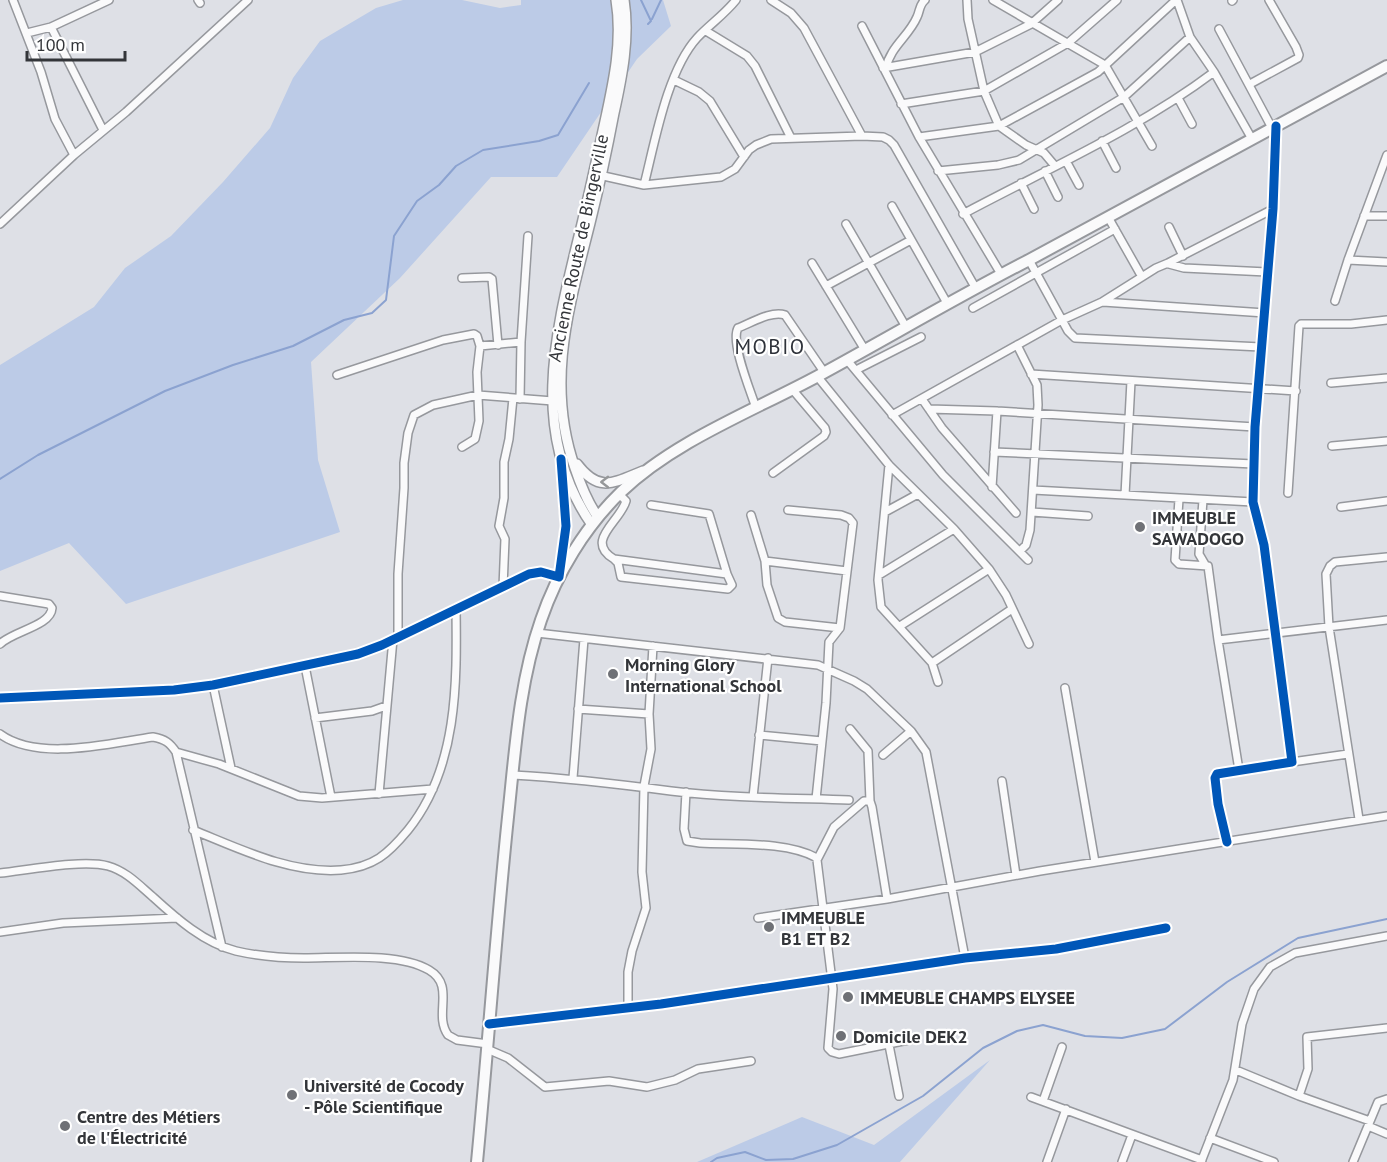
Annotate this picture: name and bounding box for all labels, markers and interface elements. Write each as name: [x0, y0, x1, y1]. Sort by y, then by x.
scale bar: [27, 24, 124, 62]
text: 100 m: [36, 33, 85, 56]
street label: Ancienne Route de Bingerville: [543, 132, 613, 364]
district label: MOBIO: [734, 333, 806, 360]
one-way arrow: [600, 476, 609, 488]
place label: IMMEUBLE SAWADOGO: [1152, 506, 1244, 550]
marker: IMMEUBLE SAWADOGO: [1133, 520, 1147, 534]
place label: Morning Glory International School: [625, 653, 782, 697]
marker: Morning Glory International School: [606, 667, 620, 681]
place label: IMMEUBLE B1 ET B2: [781, 906, 865, 950]
marker: IMMEUBLE B1 ET B2: [762, 920, 776, 934]
place label: IMMEUBLE CHAMPS ELYSEE: [860, 986, 1075, 1009]
marker: IMMEUBLE CHAMPS ELYSEE: [841, 990, 855, 1004]
place label: Domicile DEK2: [853, 1025, 968, 1048]
marker: Domicile DEK2: [834, 1029, 848, 1043]
place label: Université de Cocody - Pôle Scientifique: [304, 1074, 464, 1118]
marker: Université de Cocody - Pôle Scientifique: [285, 1088, 299, 1102]
place label: Centre des Métiers de l'Électricité: [77, 1105, 221, 1149]
marker: Centre des Métiers de l'Électricité: [58, 1119, 72, 1133]

